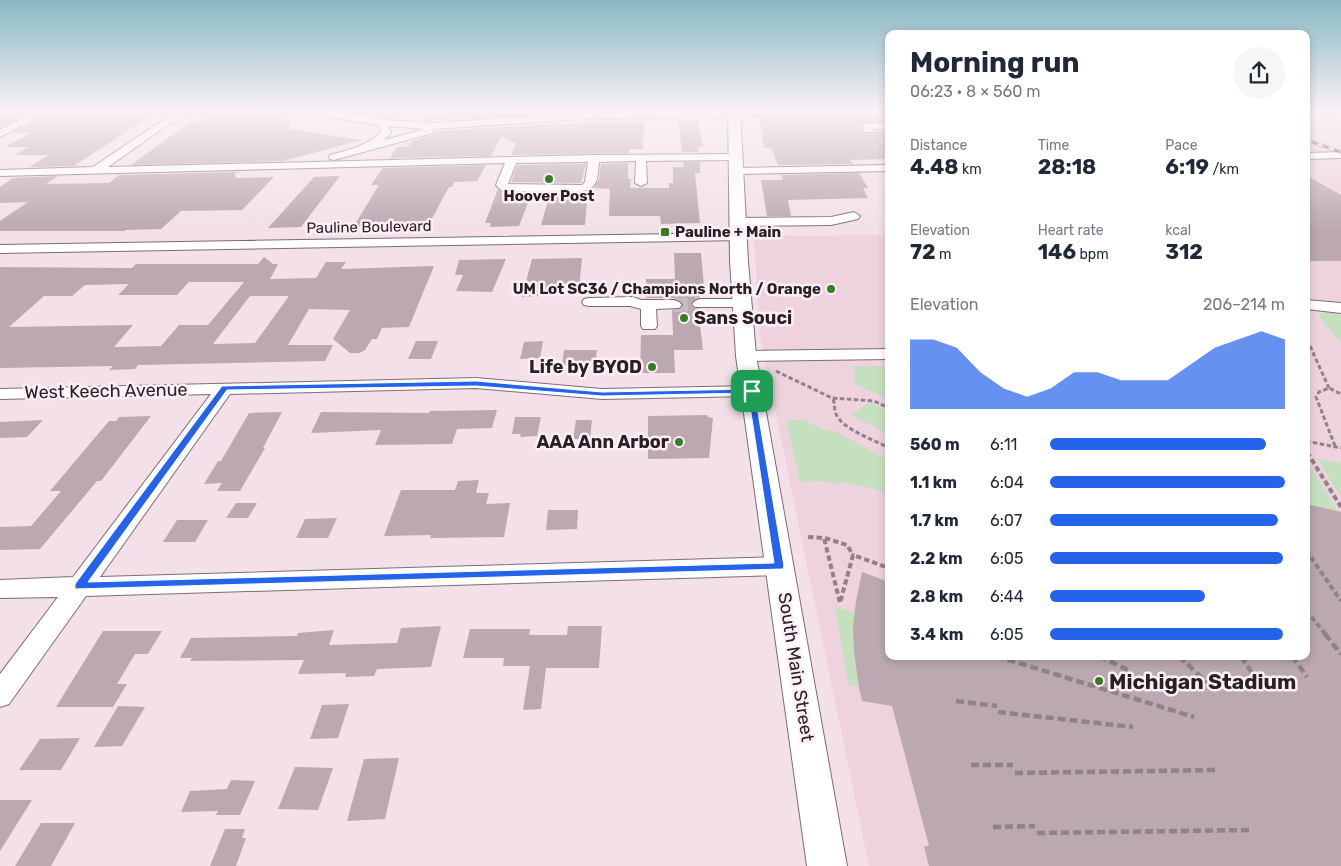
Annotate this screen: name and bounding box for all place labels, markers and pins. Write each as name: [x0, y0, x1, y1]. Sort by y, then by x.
marker: Hoover Post: [543, 173, 555, 185]
place label: Hoover Post: [504, 187, 594, 205]
place label: Pauline + Main: [675, 223, 781, 241]
marker: Pauline + Main: [659, 226, 671, 238]
place label: UM Lot SC36 / Champions North / Orange: [513, 280, 821, 298]
marker: UM Lot SC36 / Champions North / Orange: [825, 283, 837, 295]
place label: Sans Souci: [694, 307, 792, 329]
marker: Sans Souci: [678, 312, 690, 324]
place label: Life by BYOD: [529, 356, 642, 378]
marker: Life by BYOD: [646, 361, 658, 373]
pin: [731, 370, 773, 412]
place label: AAA Ann Arbor: [536, 431, 669, 453]
marker: AAA Ann Arbor: [673, 436, 685, 448]
place label: Michigan Stadium: [1109, 669, 1296, 694]
marker: Michigan Stadium: [1093, 675, 1105, 687]

